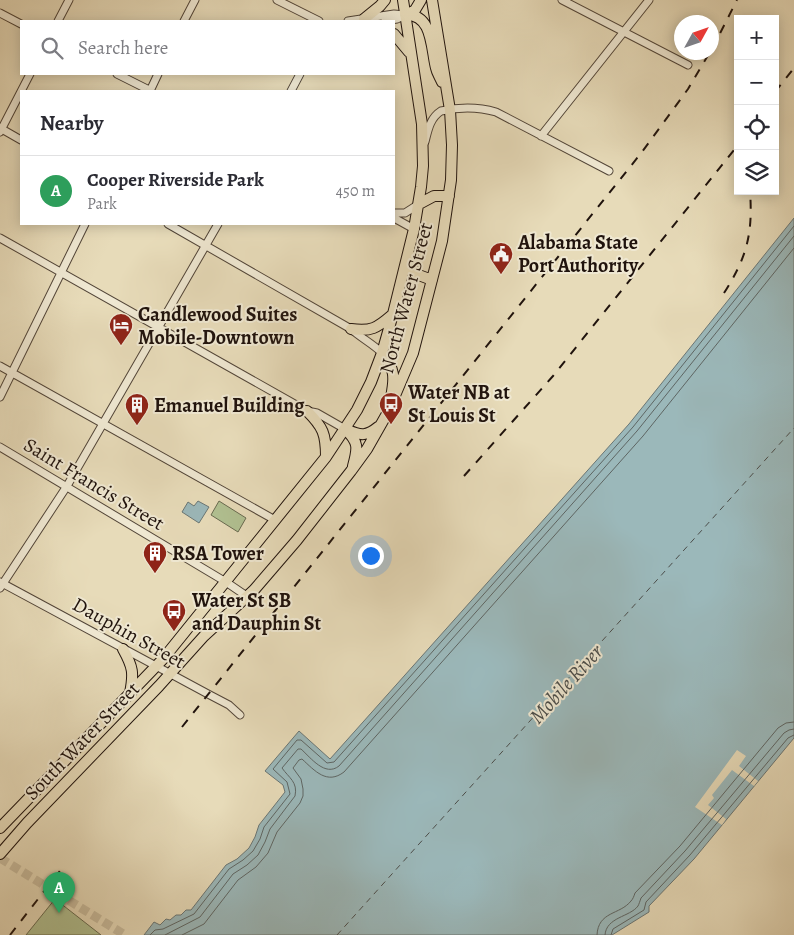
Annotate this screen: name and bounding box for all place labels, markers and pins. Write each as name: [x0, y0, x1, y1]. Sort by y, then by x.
place label: Alabama State Port Authority: [517, 229, 639, 279]
public building icon: Alabama State Port Authority: [488, 241, 514, 275]
place label: Candlewood Suites Mobile-Downtown: [138, 301, 297, 351]
hotel icon: Candlewood Suites Mobile-Downtown: [108, 312, 134, 346]
place label: Water NB at St Louis St: [407, 379, 510, 429]
bus stop icon: Water NB at St Louis St: [378, 391, 404, 425]
building icon: Emanuel Building: [124, 392, 150, 426]
place label: Emanuel Building: [154, 392, 305, 419]
building icon: RSA Tower: [142, 540, 168, 574]
place label: RSA Tower: [172, 540, 264, 567]
place label: Water St SB and Dauphin St: [191, 587, 321, 637]
bus stop icon: Water St SB and Dauphin St: [161, 598, 187, 632]
pin: A: [43, 872, 75, 913]

